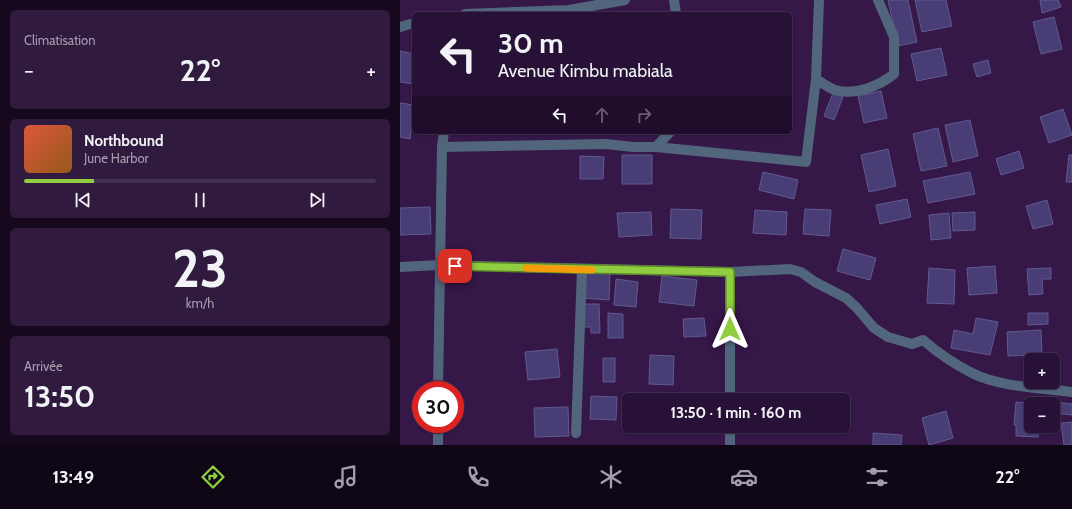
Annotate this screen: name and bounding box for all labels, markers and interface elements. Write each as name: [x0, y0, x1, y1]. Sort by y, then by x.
text: 30 m: [498, 26, 564, 60]
icon: left: [432, 28, 484, 80]
text: Climatisation: [24, 32, 96, 48]
text: 22°: [180, 52, 220, 89]
text: −: [24, 57, 34, 84]
text: +: [366, 57, 376, 84]
text: Avenue Kimbu mabiala: [498, 60, 673, 82]
icon: left: [549, 104, 571, 126]
icon: ahead: [591, 104, 613, 126]
icon: right: [633, 104, 655, 126]
text: Northbound: [84, 132, 164, 150]
text: June Harbor: [84, 150, 149, 166]
icon: previous: [72, 189, 94, 211]
icon: pause: [189, 189, 211, 211]
icon: next: [306, 189, 328, 211]
text: 23: [172, 237, 228, 300]
pin: [438, 249, 472, 283]
icon: arrive: [444, 255, 466, 277]
text: km/h: [186, 295, 214, 311]
position arrow: [709, 308, 751, 350]
map controls: [1024, 353, 1060, 433]
button: +: [1024, 353, 1060, 389]
text: Arrivée: [24, 358, 63, 374]
text: 13:50: [24, 378, 95, 415]
speed limit sign: 30: [412, 381, 464, 433]
button: −: [1024, 397, 1060, 433]
text: 13:50 · 1 min · 160 m: [671, 404, 801, 422]
icon: directions: [199, 463, 227, 491]
icon: music: [332, 463, 360, 491]
icon: phone: [464, 463, 492, 491]
icon: climate: [597, 463, 625, 491]
icon: car: [730, 463, 758, 491]
icon: filters: [863, 463, 891, 491]
text: 13:49: [52, 466, 94, 488]
text: 22°: [995, 466, 1020, 488]

